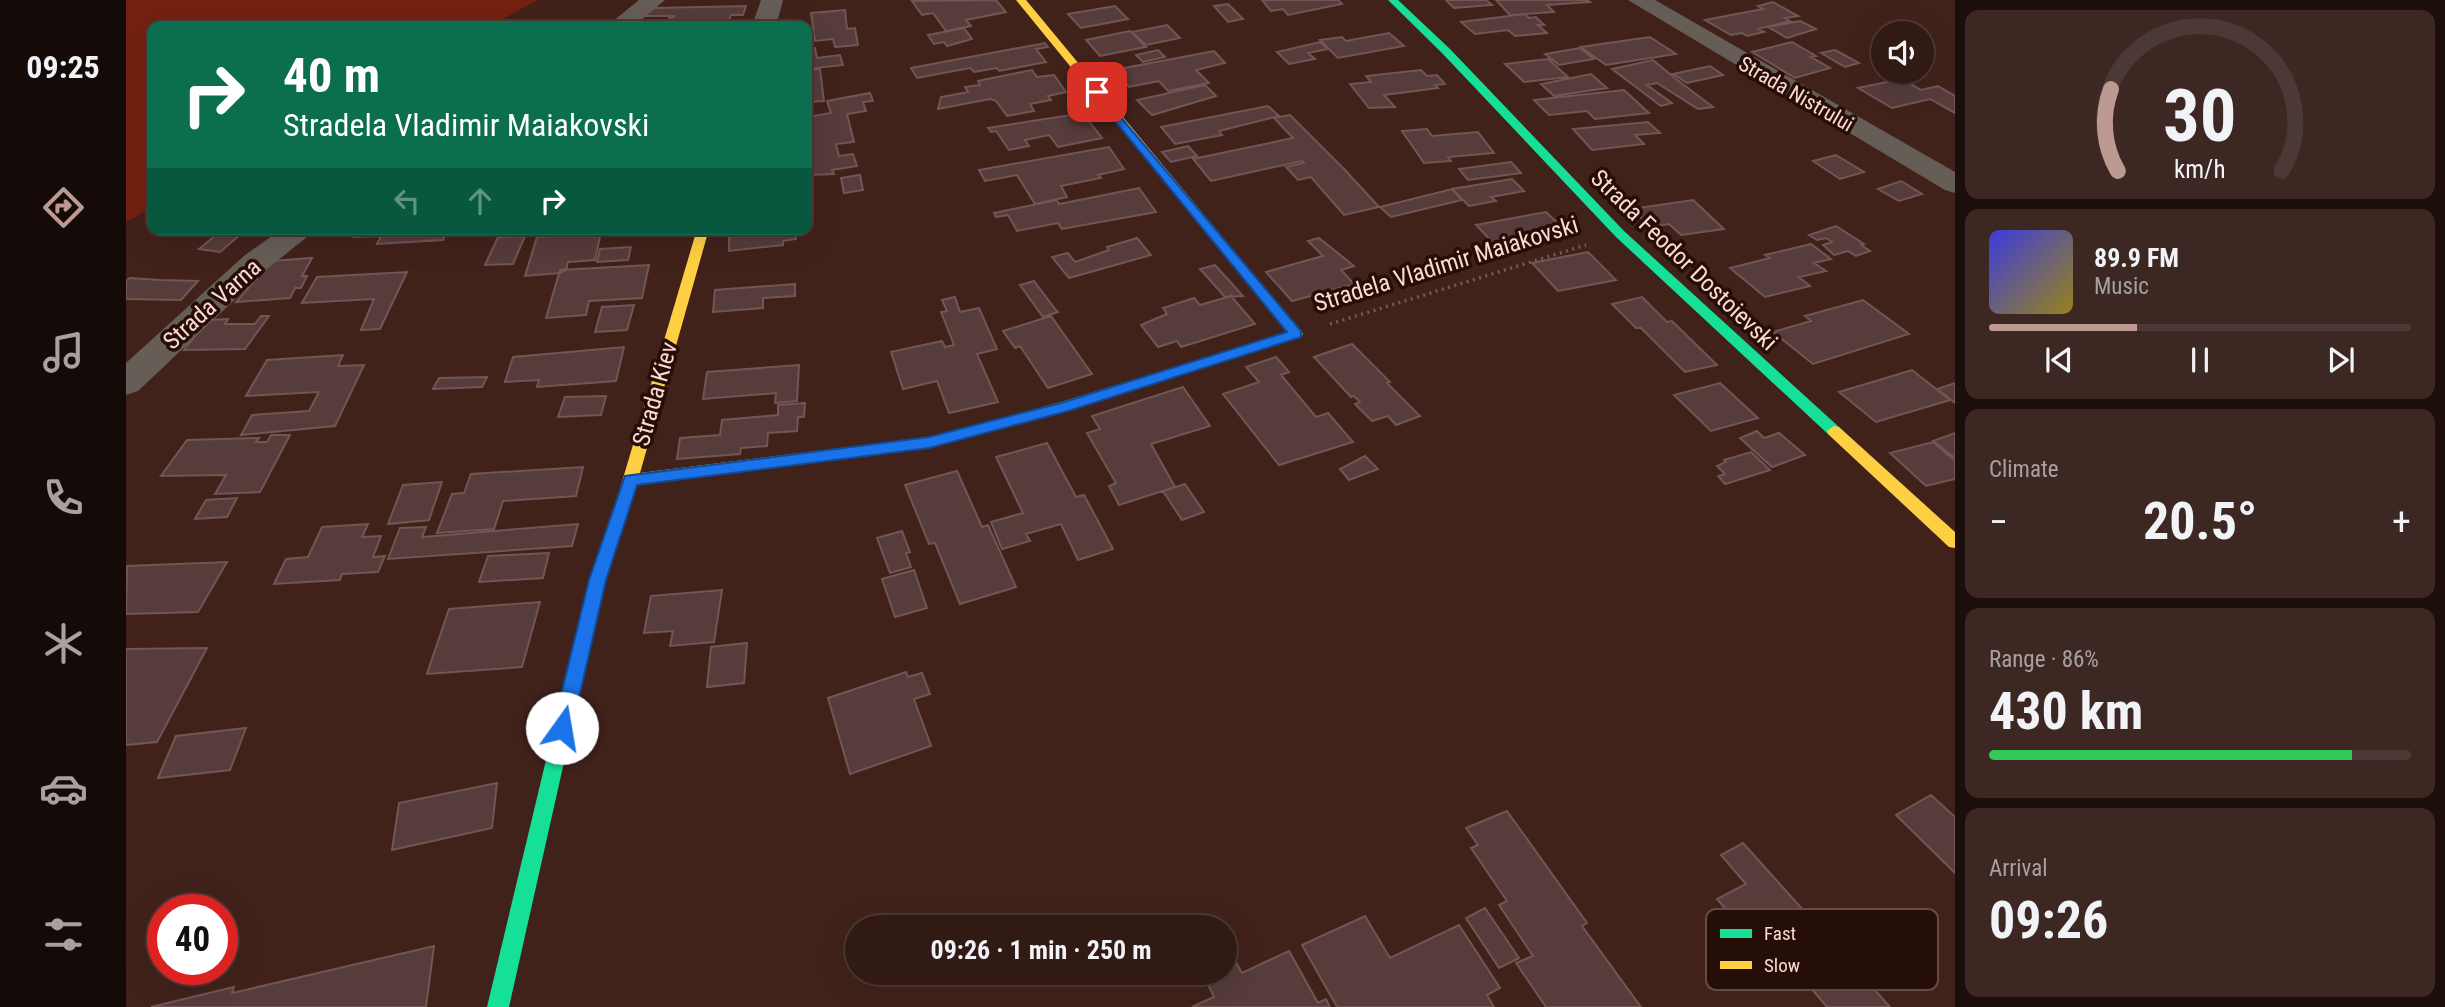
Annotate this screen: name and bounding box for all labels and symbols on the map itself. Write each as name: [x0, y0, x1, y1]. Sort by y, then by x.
street label: Strada Nistrului: [1734, 52, 1858, 136]
pin: [1067, 62, 1127, 122]
street label: Strada Feodor Dostoievski: [1585, 164, 1783, 356]
street label: Stradela Vladimir Maiakovski: [1311, 210, 1581, 318]
street label: Strada Varna: [157, 253, 267, 355]
street label: Strada Kiev: [627, 339, 683, 449]
position arrow: [525, 691, 599, 765]
speed limit sign: 40: [147, 894, 238, 985]
legend: [1706, 909, 1938, 990]
text: Fast: [1764, 922, 1796, 945]
text: Slow: [1764, 954, 1800, 977]

